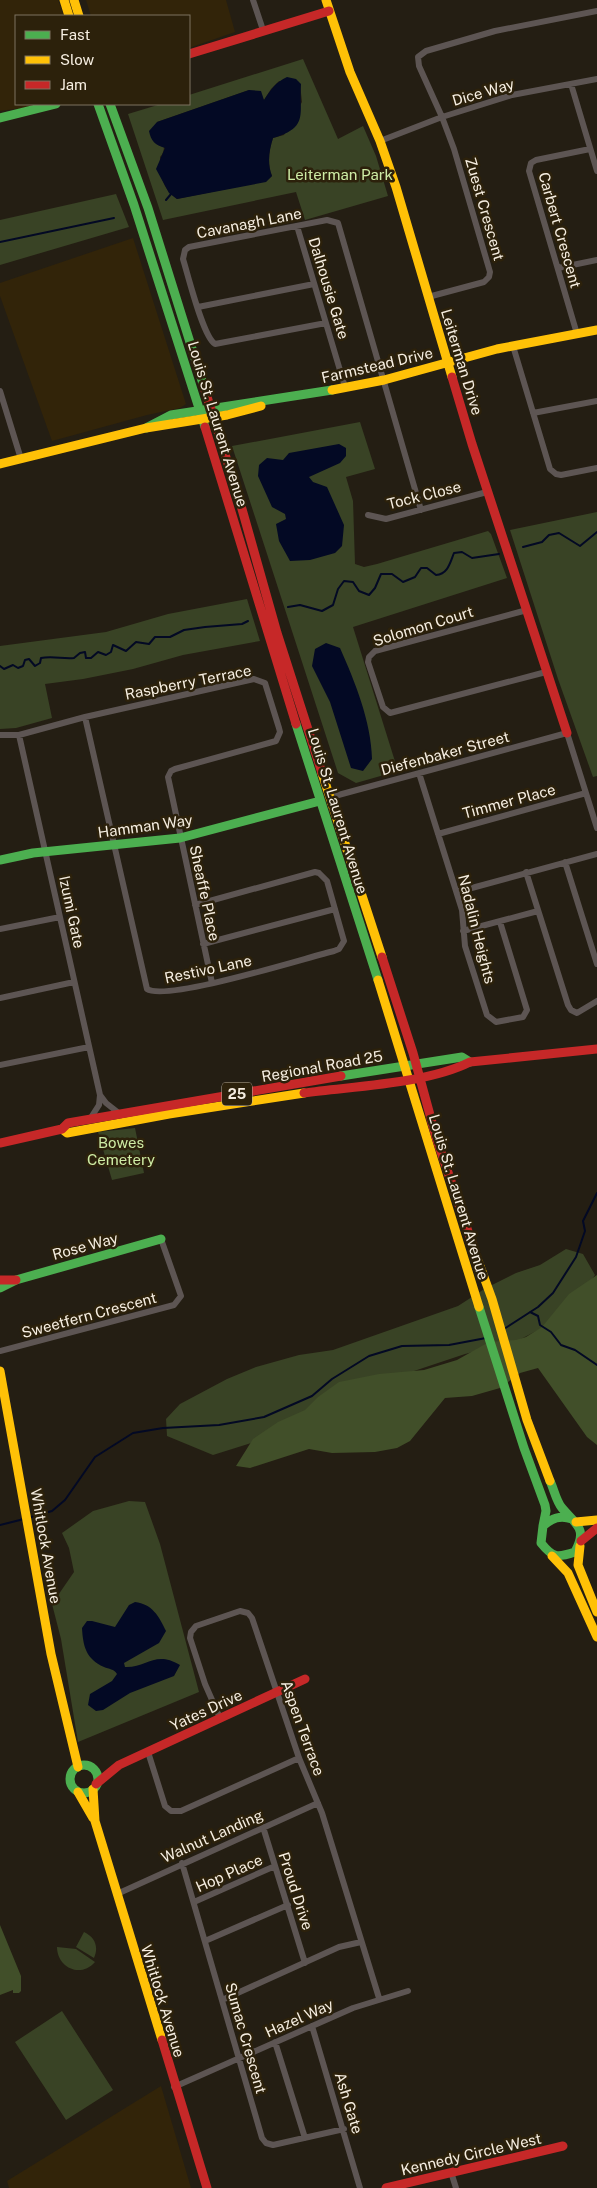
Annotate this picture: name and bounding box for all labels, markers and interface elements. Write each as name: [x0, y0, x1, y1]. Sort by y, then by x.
legend: [15, 15, 190, 105]
text: Fast: [60, 26, 90, 43]
text: Slow: [60, 51, 95, 68]
street label: Dice Way: [450, 75, 516, 109]
text: Jam: [60, 76, 87, 93]
street label: Zuest Crescent: [462, 155, 508, 263]
park label: Leiterman Park: [287, 166, 393, 183]
street label: Carbert Crescent: [535, 170, 585, 290]
street label: Cavanagh Lane: [195, 205, 303, 241]
street label: Dalhousie Gate: [305, 235, 353, 341]
street label: Leiterman Drive: [438, 307, 486, 417]
street label: Louis St. Laurent Avenue: [185, 339, 251, 509]
street label: Farmstead Drive: [320, 344, 434, 386]
street label: Tock Close: [385, 478, 463, 512]
street label: Solomon Court: [371, 603, 475, 649]
street label: Raspberry Terrace: [123, 661, 253, 703]
street label: Louis St. Laurent Avenue: [305, 726, 371, 896]
street label: Diefenbaker Street: [379, 728, 511, 778]
street label: Timmer Place: [461, 780, 557, 822]
street label: Hamman Way: [96, 811, 194, 841]
street label: Sheaffe Place: [187, 844, 223, 942]
street label: Nadalin Heights: [455, 873, 499, 985]
street label: Izumi Gate: [56, 874, 88, 950]
street label: Restivo Lane: [163, 951, 253, 987]
street label: Regional Road 25: [260, 1047, 384, 1085]
road number: 25: [222, 1082, 252, 1106]
street label: Louis St. Laurent Avenue: [426, 1112, 492, 1282]
park label: Bowes Cemetery: [87, 1134, 155, 1168]
street label: Rose Way: [50, 1229, 120, 1263]
street label: Sweetfern Crescent: [20, 1289, 158, 1341]
street label: Whitlock Avenue: [27, 1487, 65, 1605]
street label: Aspen Terrace: [278, 1678, 328, 1778]
street label: Yates Drive: [167, 1686, 245, 1734]
street label: Walnut Landing: [159, 1806, 265, 1866]
street label: Proud Drive: [275, 1850, 317, 1932]
street label: Hop Place: [193, 1851, 265, 1895]
street label: Whitlock Avenue: [138, 1943, 188, 2059]
street label: Sumac Crescent: [222, 1981, 270, 2096]
street label: Hazel Way: [262, 1995, 336, 2041]
street label: Ash Gate: [332, 2070, 366, 2136]
street label: Kennedy Circle West: [399, 2130, 543, 2178]

